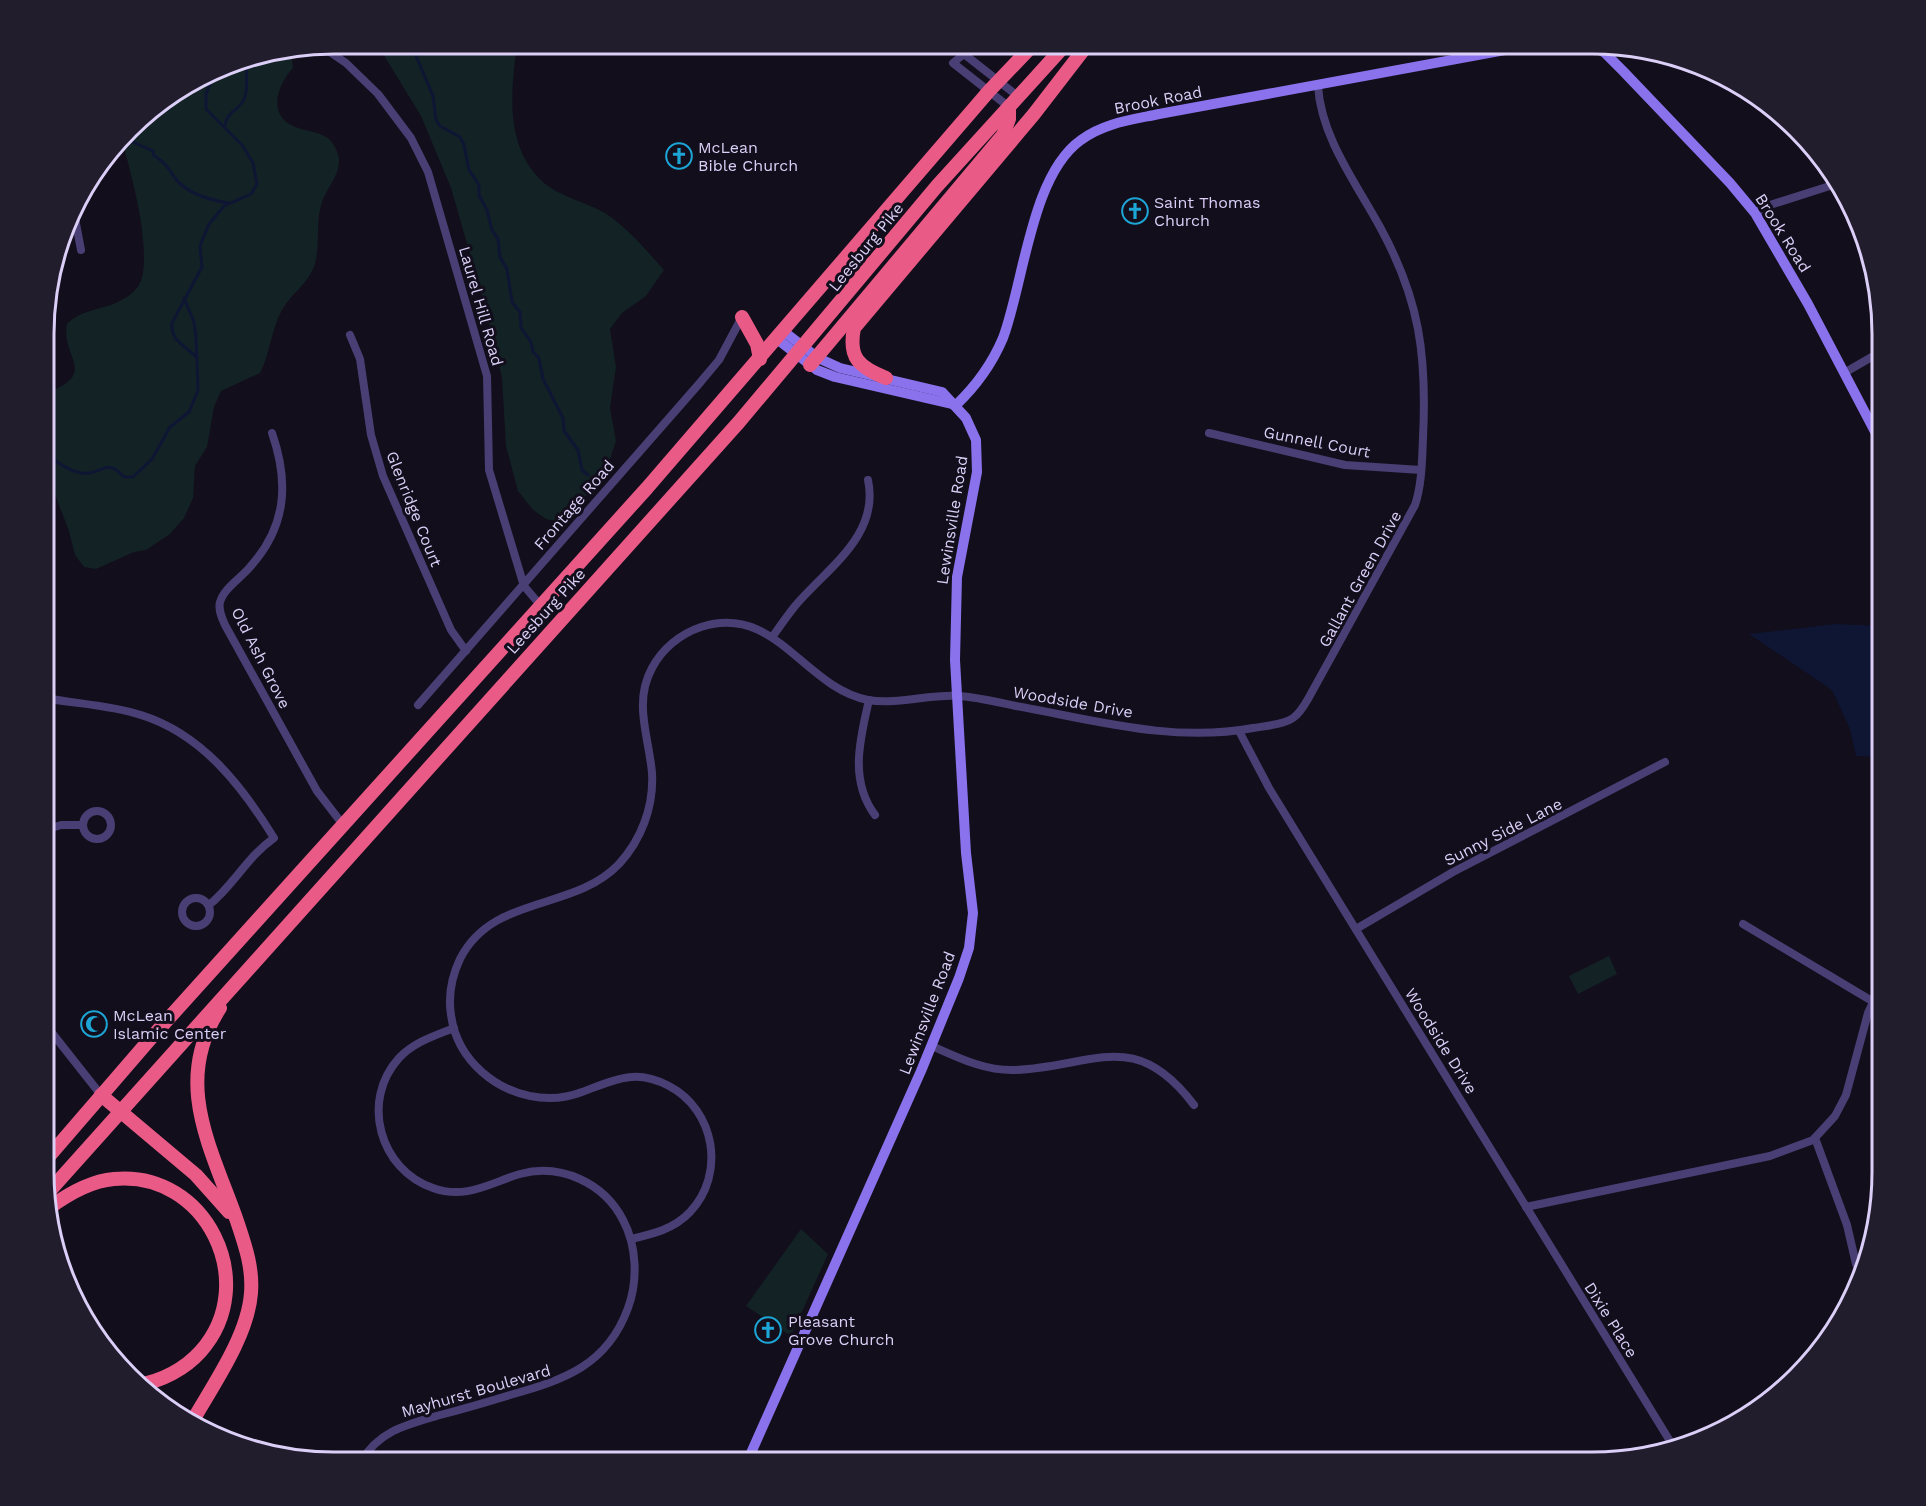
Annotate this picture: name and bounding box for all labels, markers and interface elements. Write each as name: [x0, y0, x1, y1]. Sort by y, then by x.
street label: Brook Road: [1112, 82, 1204, 118]
place label: McLean Bible Church: [698, 138, 798, 175]
church icon: McLean Bible Church: [664, 141, 694, 171]
street label: Brook Road: [1751, 190, 1815, 276]
place label: Saint Thomas Church: [1154, 193, 1261, 230]
church icon: Saint Thomas Church: [1120, 196, 1150, 226]
street label: Leesburg Pike: [825, 199, 907, 295]
street label: Laurel Hill Road: [455, 244, 507, 368]
street label: Gunnell Court: [1262, 422, 1372, 462]
street label: Glenridge Court: [382, 448, 446, 570]
street label: Lewinsville Road: [932, 454, 972, 586]
street label: Frontage Road: [530, 456, 618, 554]
street label: Gallant Green Drive: [1315, 508, 1405, 650]
street label: Leesburg Pike: [503, 564, 589, 658]
street label: Old Ash Grove: [227, 604, 295, 712]
street label: Woodside Drive: [1012, 682, 1134, 722]
street label: Sunny Side Lane: [1441, 794, 1565, 870]
street label: Lewinsville Road: [895, 949, 959, 1077]
street label: Woodside Drive: [1401, 985, 1481, 1097]
place label: McLean Islamic Center: [113, 1006, 227, 1043]
mosque icon: McLean Islamic Center: [79, 1009, 109, 1039]
street label: Dixie Place: [1580, 1279, 1642, 1361]
place label: Pleasant Grove Church: [788, 1312, 894, 1349]
church icon: Pleasant Grove Church: [753, 1315, 783, 1345]
street label: Mayhurst Boulevard: [399, 1361, 553, 1421]

